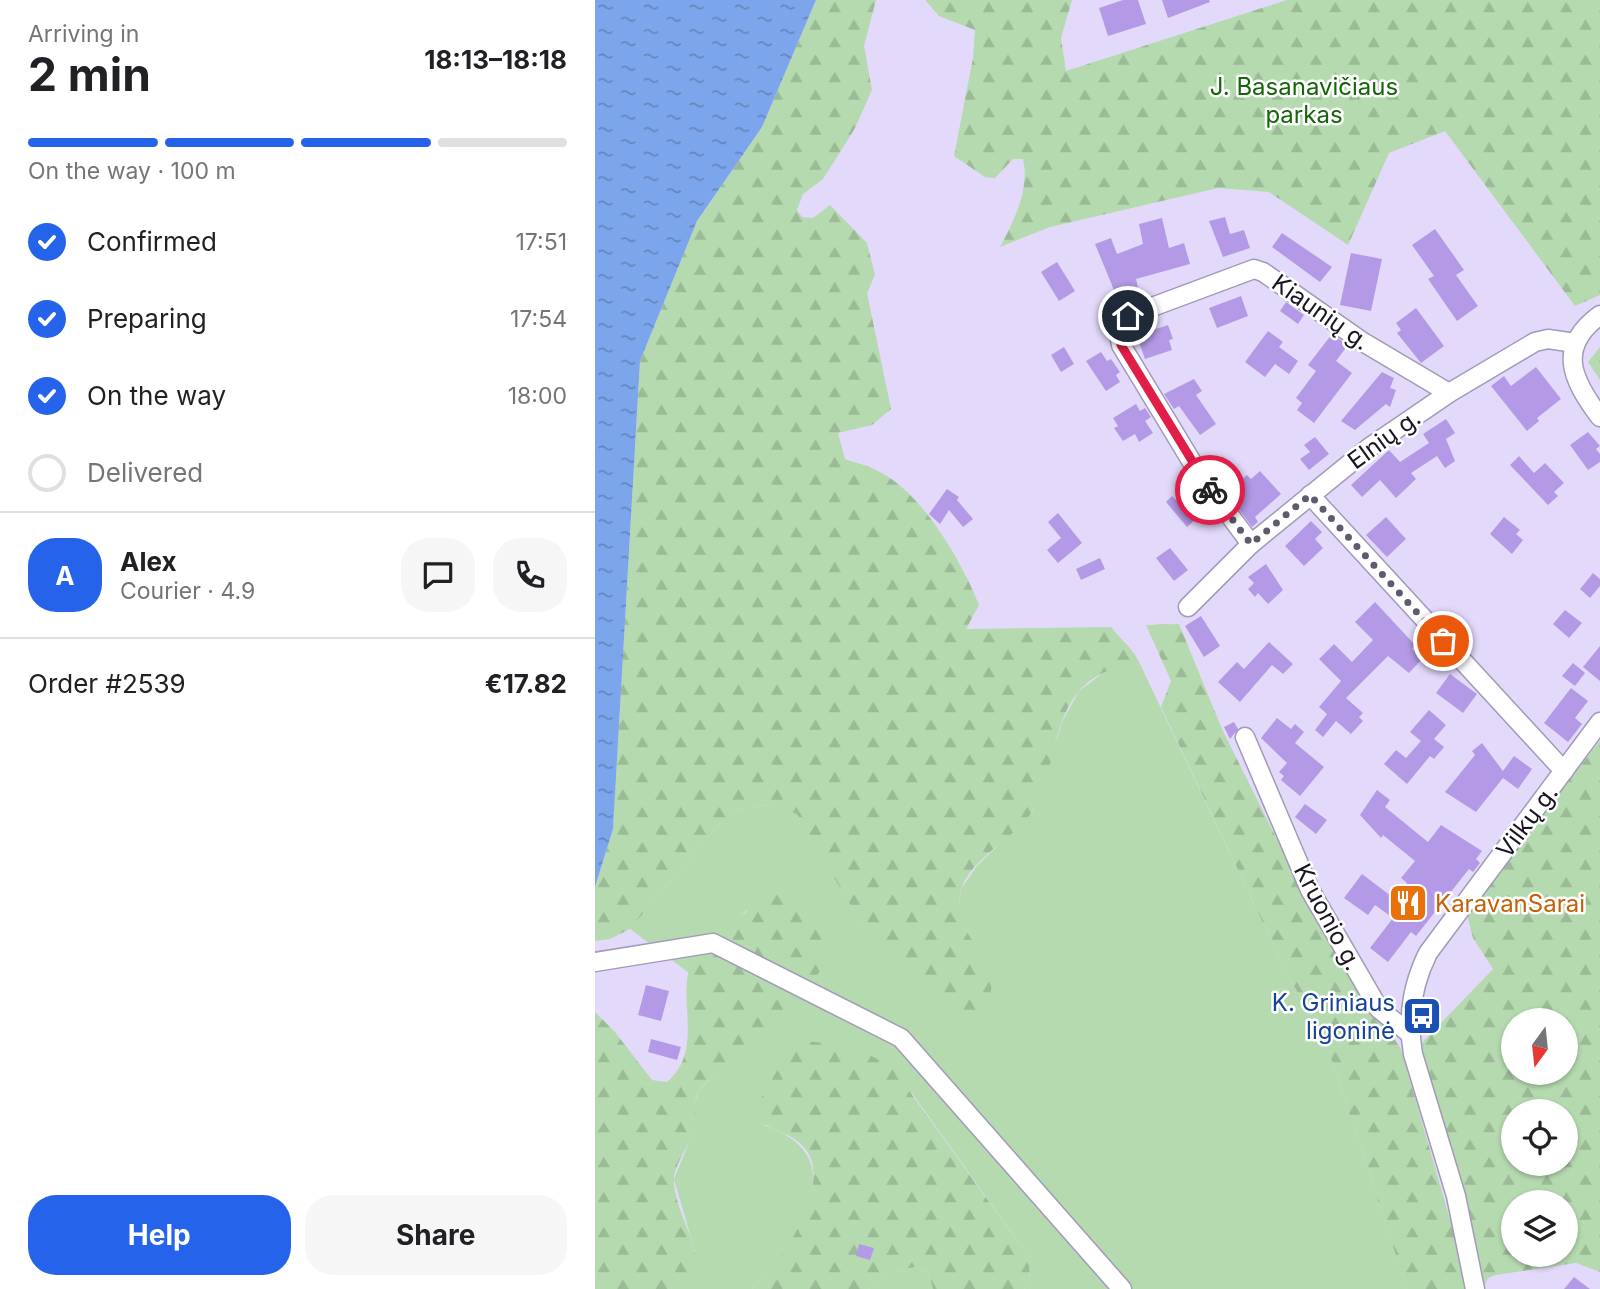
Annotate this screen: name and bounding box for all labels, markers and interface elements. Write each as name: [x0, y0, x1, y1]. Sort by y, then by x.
text: Arriving in: [28, 20, 139, 48]
text: 18:13–18:18: [424, 44, 567, 75]
text: 2 min: [28, 46, 151, 102]
park label: J. Basanavičiaus parkas: [1210, 72, 1398, 129]
text: On the way · 100 m: [28, 157, 236, 185]
icon: check: [28, 223, 66, 261]
text: Confirmed: [87, 226, 217, 257]
text: 17:51: [515, 228, 567, 256]
street label: Kiaunių g.: [1267, 268, 1375, 356]
pin: [1098, 286, 1158, 346]
icon: home: [1109, 297, 1147, 335]
icon: check: [28, 300, 66, 338]
text: Preparing: [87, 303, 207, 334]
text: 17:54: [510, 305, 567, 333]
icon: check: [28, 377, 66, 415]
text: On the way: [87, 380, 226, 411]
text: 18:00: [508, 382, 567, 410]
street label: Elnių g.: [1342, 403, 1426, 475]
courier: [1175, 455, 1245, 525]
text: Delivered: [87, 457, 203, 488]
icon: bike: [1191, 471, 1229, 509]
button: chat: [401, 538, 475, 612]
button: phone: [493, 538, 567, 612]
text: Alex: [120, 546, 177, 577]
text: A: [55, 560, 75, 591]
text: Courier · 4.9: [120, 577, 255, 605]
pin: [1413, 611, 1473, 671]
icon: bag: [1424, 622, 1462, 660]
text: Order #2539: [28, 668, 186, 699]
text: €17.82: [485, 668, 567, 699]
street label: Vilkų g.: [1490, 779, 1564, 863]
street label: Kruonio g.: [1288, 859, 1368, 975]
restaurant icon: KaravanSarai: [1387, 882, 1429, 924]
place label: KaravanSarai: [1435, 889, 1585, 918]
place label: K. Griniaus ligoninė: [1272, 988, 1395, 1045]
bus stop icon: K. Griniaus ligoninė: [1401, 995, 1443, 1037]
north arrow: [1501, 1008, 1579, 1085]
map controls: [1501, 1008, 1578, 1267]
button: locate: [1501, 1099, 1578, 1176]
button: layers: [1501, 1190, 1578, 1267]
button: Help: [28, 1195, 291, 1275]
button: Share: [305, 1195, 567, 1275]

